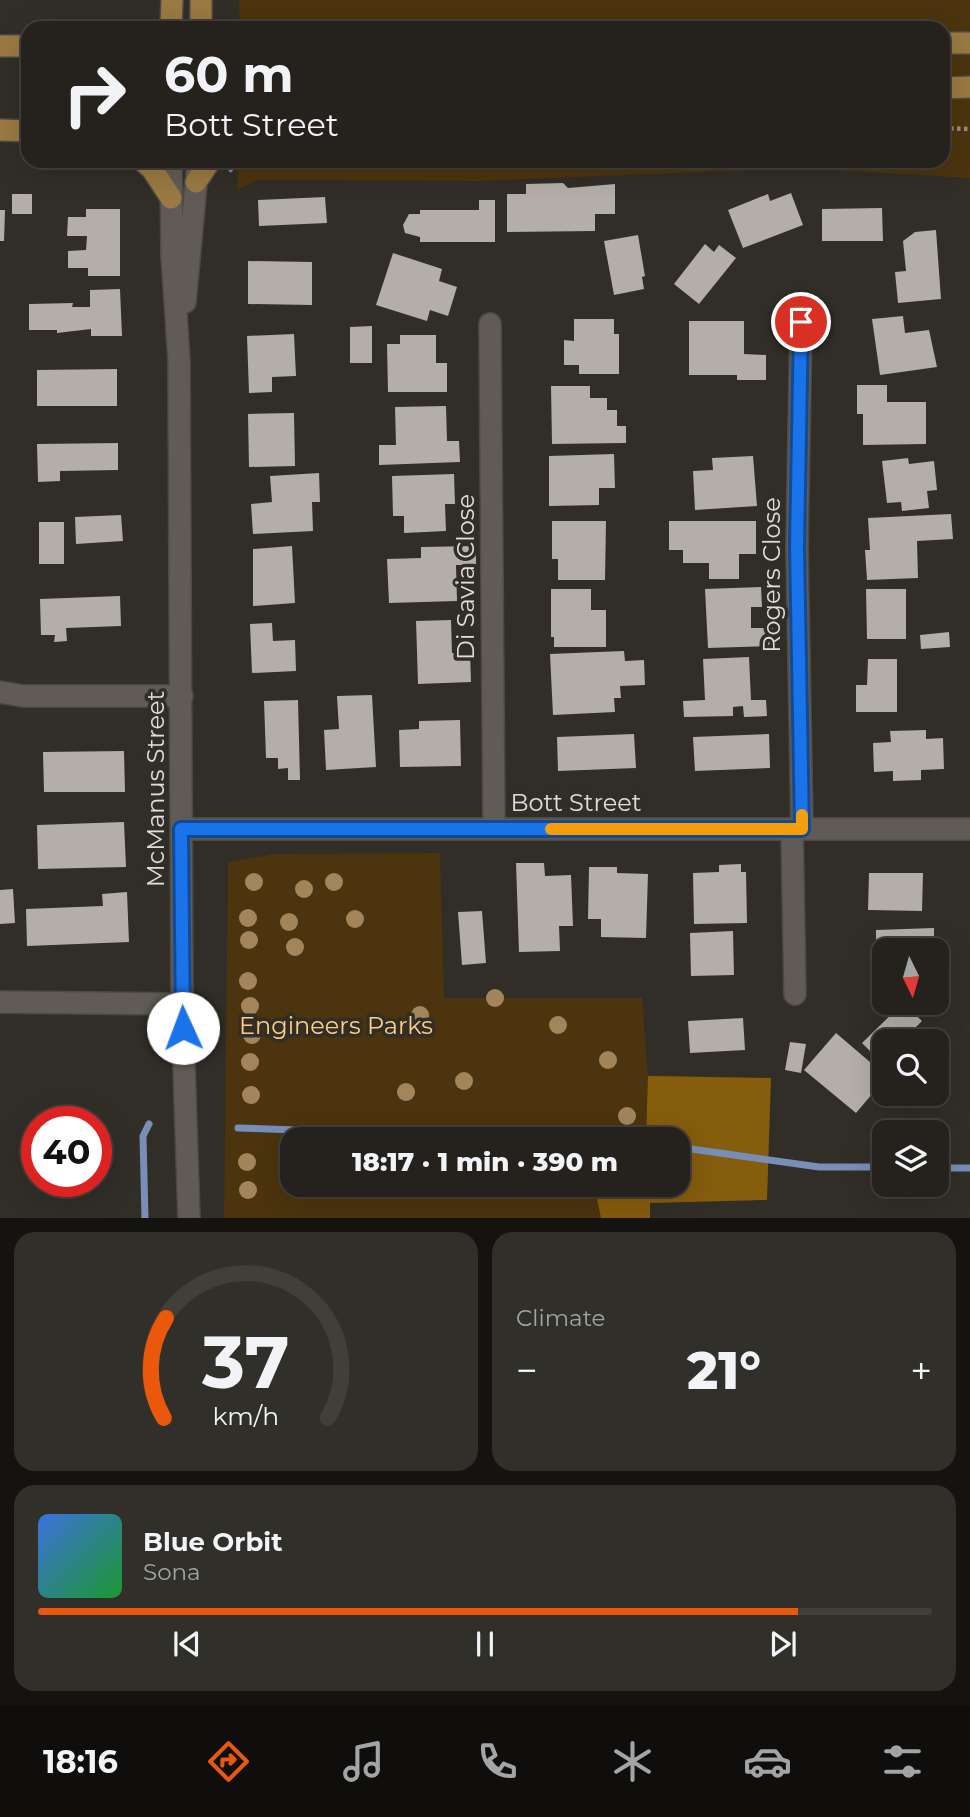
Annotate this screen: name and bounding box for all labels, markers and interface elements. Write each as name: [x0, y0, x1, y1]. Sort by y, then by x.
text: 60 m: [164, 45, 294, 104]
icon: right: [49, 49, 140, 140]
text: Bott Street: [164, 105, 339, 144]
pin: [771, 292, 831, 352]
icon: arrive: [782, 303, 820, 341]
street label: Di Savia Close: [451, 494, 480, 660]
street label: Rogers Close: [757, 497, 786, 653]
street label: McManus Street: [141, 691, 170, 887]
street label: Bott Street: [510, 788, 642, 817]
north arrow: [872, 938, 948, 1015]
map controls: [872, 938, 949, 1197]
position arrow: [146, 991, 220, 1065]
park label: Engineers Parks: [239, 1011, 433, 1040]
button: search: [872, 1029, 949, 1106]
speed limit sign: 40: [21, 1106, 112, 1197]
button: layers: [872, 1120, 949, 1197]
text: 18:17 · 1 min · 390 m: [352, 1146, 618, 1178]
text: Climate: [516, 1304, 605, 1332]
text: 37: [201, 1318, 290, 1406]
text: 21°: [687, 1339, 761, 1402]
text: −: [516, 1347, 538, 1394]
text: +: [910, 1347, 932, 1394]
text: km/h: [213, 1400, 279, 1430]
text: Blue Orbit: [143, 1526, 282, 1558]
text: Sona: [143, 1558, 201, 1586]
icon: previous: [168, 1625, 206, 1663]
icon: pause: [466, 1625, 504, 1663]
icon: next: [764, 1625, 802, 1663]
icon: directions: [204, 1737, 253, 1786]
icon: music: [339, 1737, 388, 1786]
icon: phone: [473, 1737, 522, 1786]
icon: climate: [608, 1737, 657, 1786]
icon: car: [743, 1737, 792, 1786]
icon: filters: [878, 1737, 927, 1786]
text: 18:16: [43, 1742, 118, 1781]

